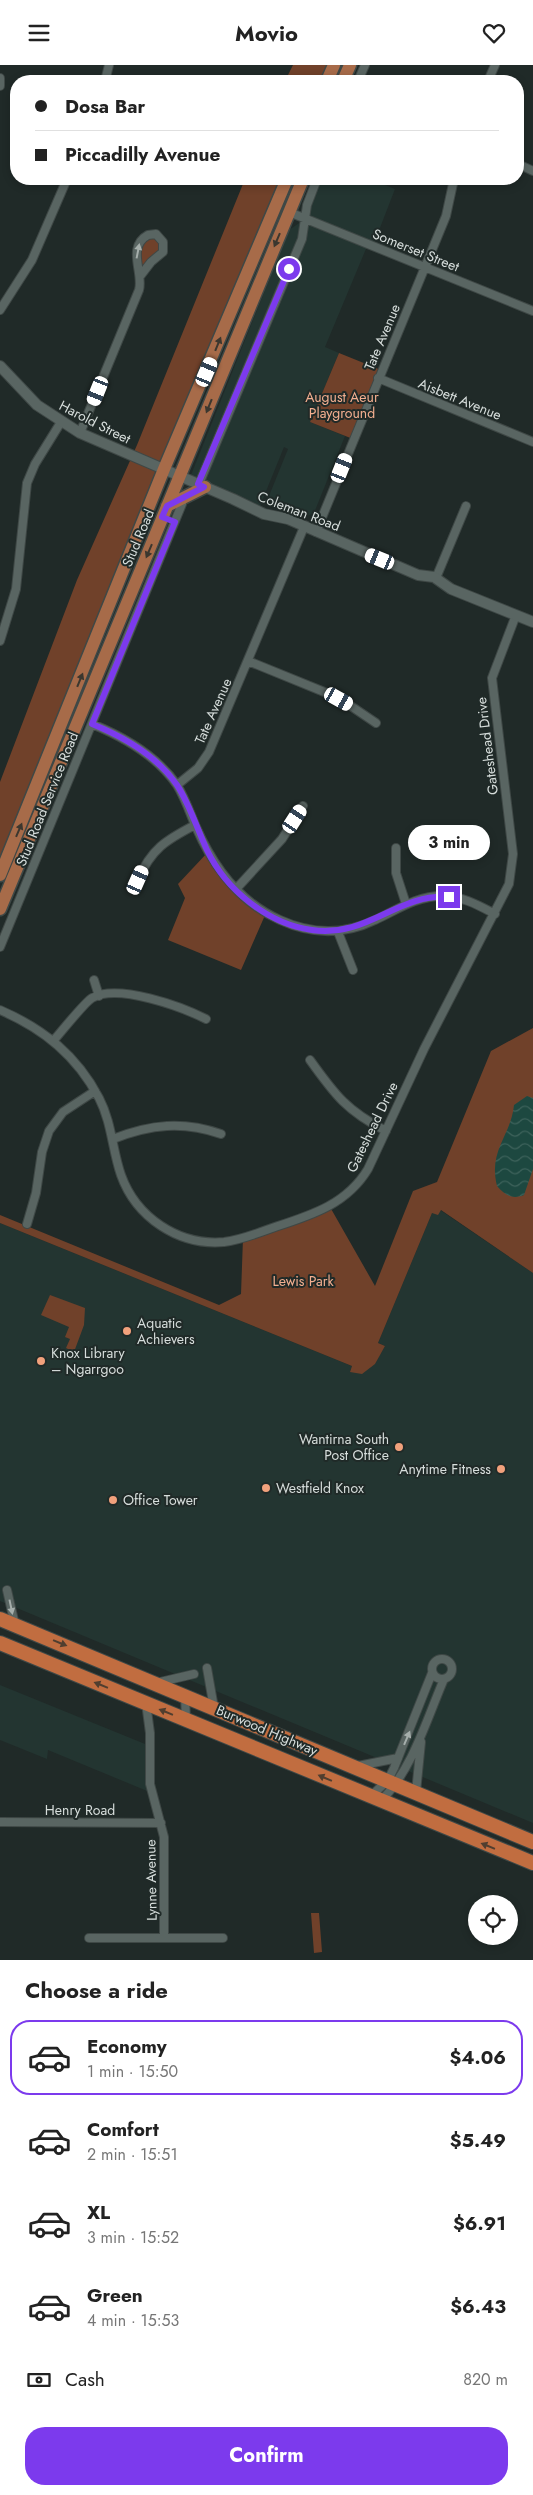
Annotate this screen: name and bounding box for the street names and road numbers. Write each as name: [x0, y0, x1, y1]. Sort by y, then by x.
street label: Somerset Street: [370, 223, 463, 277]
street label: Tate Avenue: [359, 301, 405, 373]
street label: Aisbett Avenue: [415, 373, 505, 425]
street label: Harold Street: [56, 395, 135, 449]
street label: Coleman Road: [255, 486, 343, 536]
street label: Stud Road: [117, 506, 159, 570]
street label: Tate Avenue: [190, 675, 236, 747]
street label: Gateshead Drive: [471, 696, 503, 796]
street label: Stud Road Service Road: [11, 729, 83, 869]
street label: Gateshead Drive: [341, 1078, 403, 1176]
street label: Burwood Highway: [213, 1700, 322, 1761]
street label: Henry Road: [45, 1800, 115, 1820]
street label: Lynne Avenue: [140, 1839, 162, 1921]

